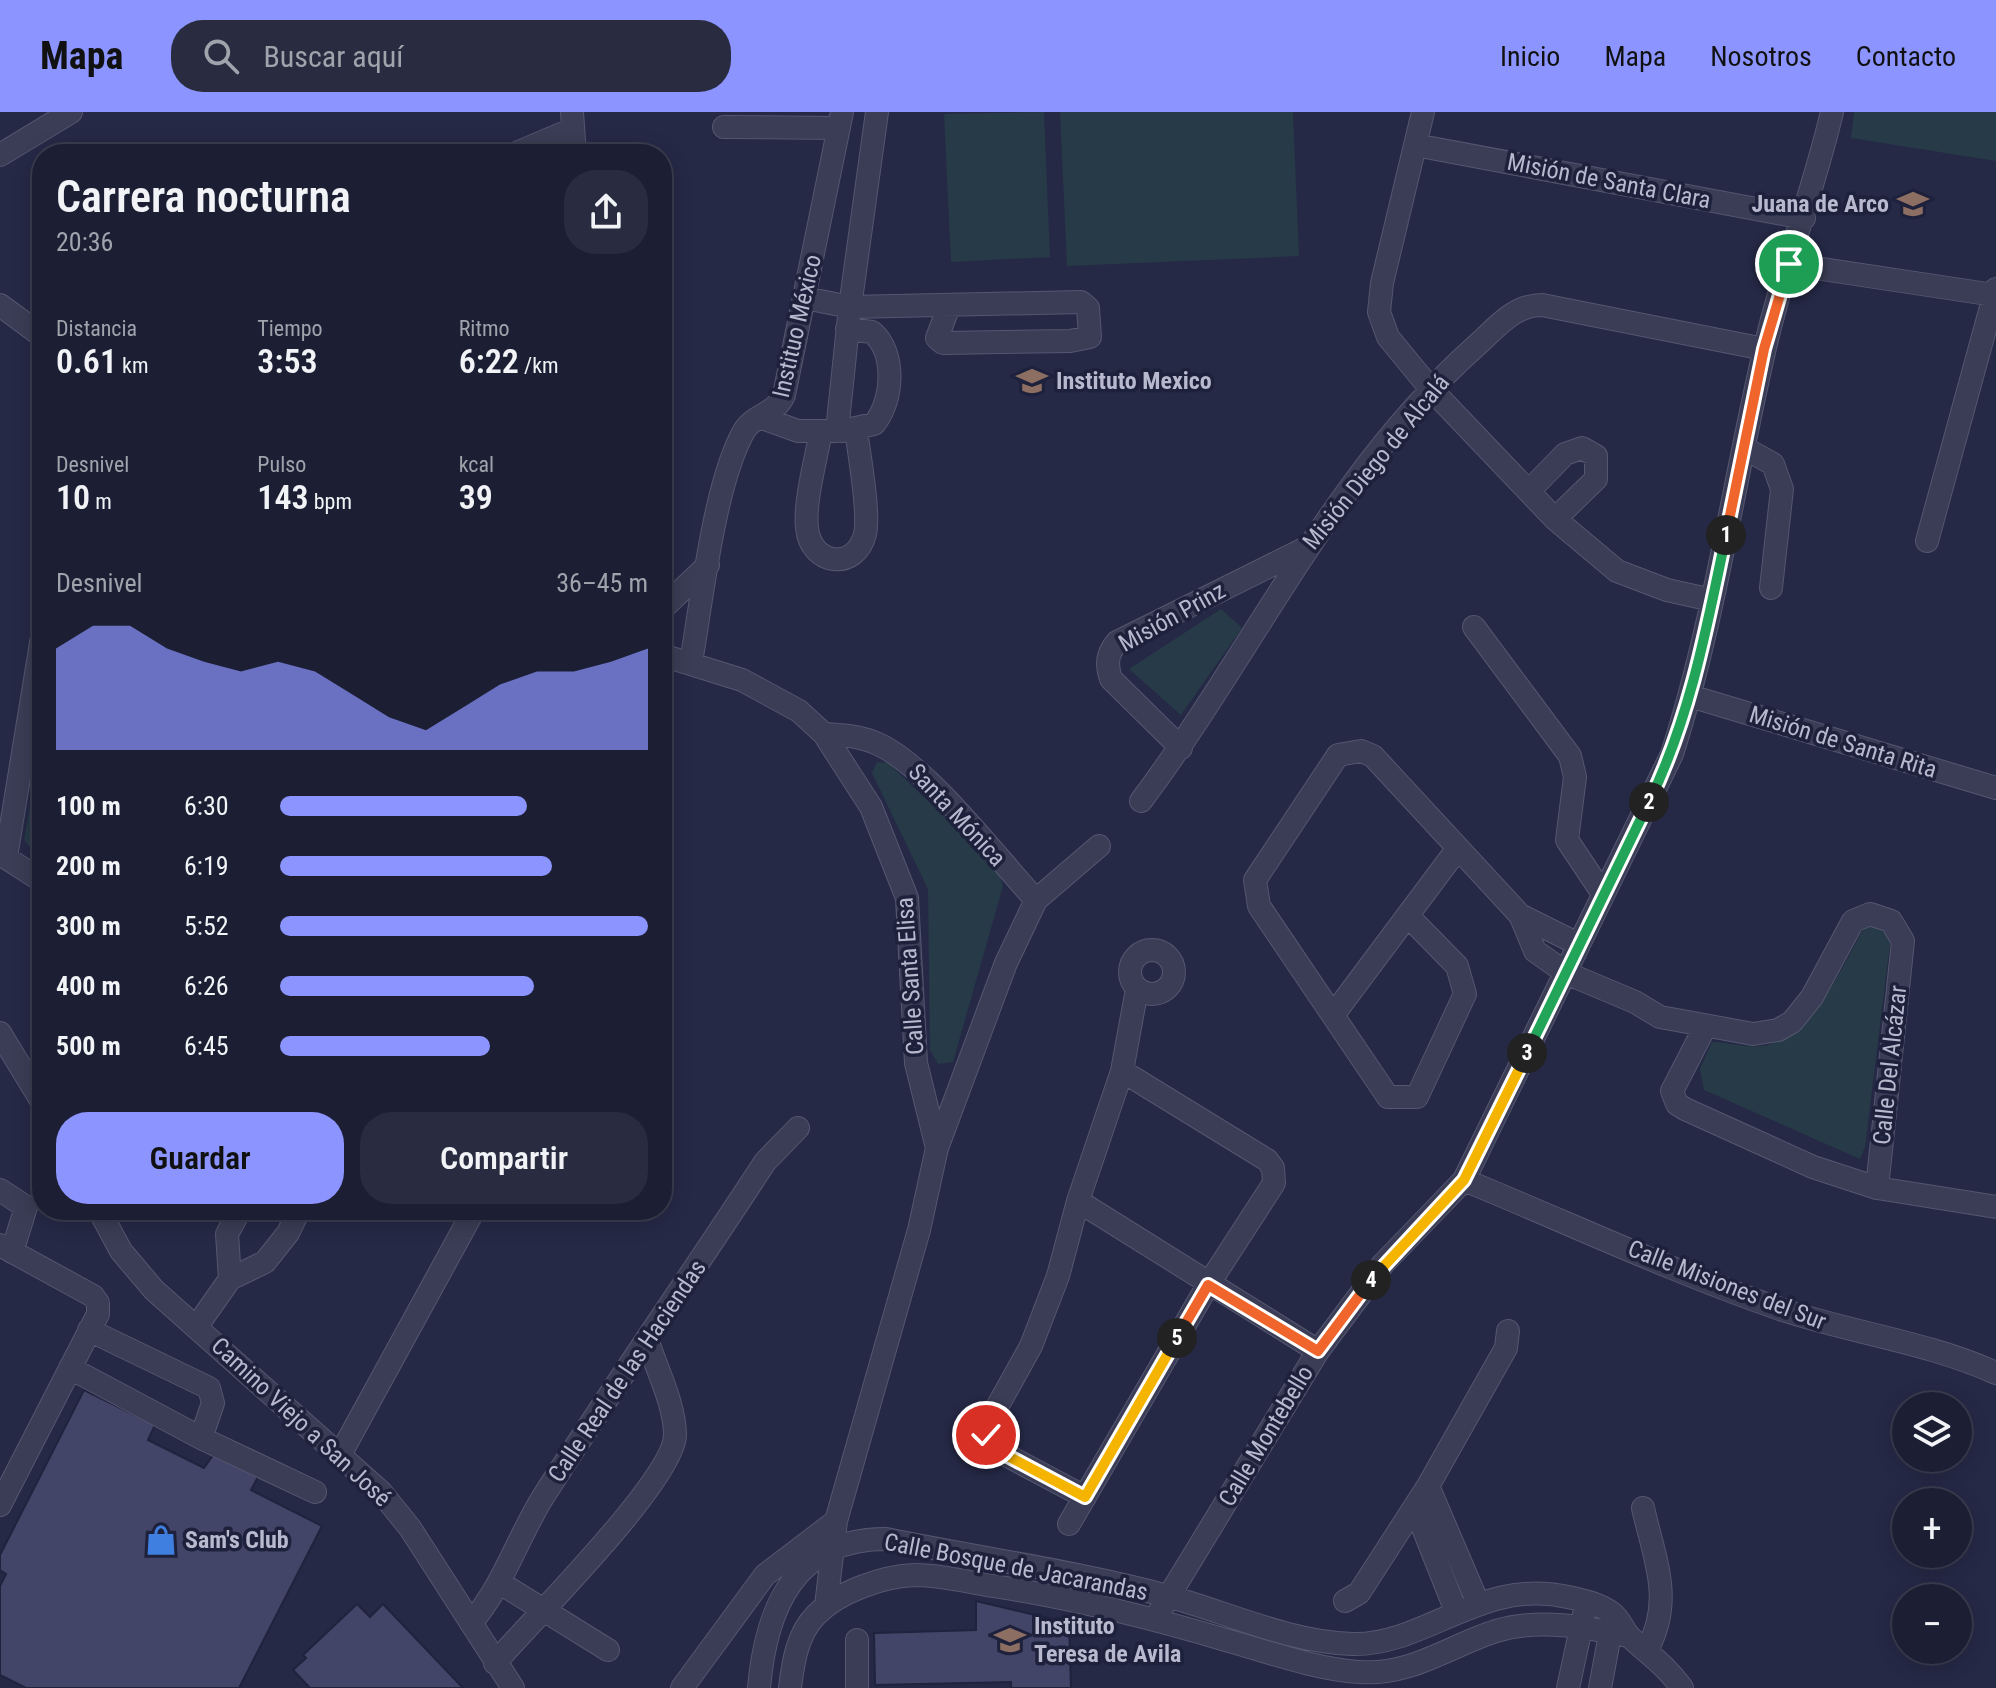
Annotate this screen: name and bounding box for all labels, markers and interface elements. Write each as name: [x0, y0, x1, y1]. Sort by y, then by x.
search box: [171, 20, 731, 92]
text: Mapa: [40, 34, 123, 78]
icon: search: [199, 34, 243, 78]
text: Buscar aquí: [263, 39, 403, 74]
text: Inicio: [1500, 40, 1560, 73]
text: Mapa: [1604, 40, 1666, 73]
text: Nosotros: [1710, 40, 1812, 73]
text: Contacto: [1856, 40, 1956, 73]
street label: Misión de Santa Clara: [1505, 148, 1713, 214]
button: share: [564, 170, 648, 254]
text: Carrera nocturna: [56, 171, 351, 223]
school or university icon: Juana de Arco: [1896, 187, 1930, 221]
place label: Juana de Arco: [1752, 190, 1889, 218]
text: 20:36: [56, 227, 113, 257]
pin: [1755, 230, 1823, 298]
icon: arrive: [1767, 242, 1811, 286]
street label: Instituo México: [767, 252, 827, 400]
text: Distancia: [56, 316, 137, 341]
text: Tiempo: [257, 316, 323, 341]
text: Ritmo: [459, 316, 510, 341]
text: 0.61: [56, 341, 117, 381]
text: 3:53: [257, 341, 318, 381]
text: 6:22: [459, 341, 519, 381]
text: km: [117, 353, 149, 378]
text: /km: [519, 353, 559, 378]
school or university icon: Instituto Mexico: [1015, 364, 1049, 398]
place label: Instituto Mexico: [1056, 367, 1212, 395]
street label: Misión Diego de Alcalá: [1297, 369, 1455, 555]
text: Desnivel: [56, 452, 129, 477]
text: Pulso: [257, 452, 306, 477]
text: kcal: [459, 452, 494, 477]
text: 10: [56, 477, 90, 517]
text: 143: [257, 477, 309, 517]
text: 39: [459, 477, 493, 517]
text: m: [90, 489, 112, 514]
text: bpm: [309, 489, 352, 514]
pin: 1: [1706, 515, 1746, 555]
text: 1: [1720, 522, 1732, 547]
text: Desnivel: [56, 568, 143, 598]
text: 36–45 m: [556, 568, 648, 598]
street label: Misión Prinz: [1114, 576, 1230, 658]
street label: Misión de Santa Rita: [1746, 700, 1940, 784]
street label: Santa Mónica: [903, 758, 1011, 872]
pin: 2: [1629, 782, 1669, 822]
text: 2: [1643, 789, 1655, 814]
text: 100 m: [56, 791, 121, 821]
text: 6:30: [184, 791, 229, 821]
text: 200 m: [56, 851, 121, 881]
text: 6:19: [184, 851, 229, 881]
street label: Calle Santa Elisa: [891, 896, 929, 1056]
text: 300 m: [56, 911, 121, 941]
text: 5:52: [184, 911, 229, 941]
text: 400 m: [56, 971, 121, 1001]
text: 6:26: [184, 971, 229, 1001]
street label: Calle Del Alcázar: [1868, 984, 1912, 1146]
text: 500 m: [56, 1031, 121, 1061]
text: 6:45: [184, 1031, 229, 1061]
pin: 3: [1507, 1033, 1547, 1073]
text: 3: [1521, 1040, 1533, 1065]
button: Guardar: [56, 1112, 344, 1204]
button: Compartir: [360, 1112, 648, 1204]
street label: Calle Misiones del Sur: [1624, 1234, 1830, 1336]
street label: Calle Real de las Haciendas: [542, 1255, 712, 1487]
pin: 4: [1351, 1260, 1391, 1300]
text: 4: [1365, 1267, 1377, 1292]
pin: 5: [1157, 1318, 1197, 1358]
text: 5: [1171, 1325, 1183, 1350]
street label: Camino Viejo a San José: [206, 1332, 396, 1512]
street label: Calle Montebello: [1213, 1361, 1319, 1511]
map controls: [1892, 1392, 1972, 1664]
button: layers: [1892, 1392, 1972, 1472]
pin: [952, 1401, 1020, 1469]
icon: check: [964, 1413, 1008, 1457]
button: +: [1892, 1488, 1972, 1568]
shop icon: Sam's Club: [144, 1523, 178, 1557]
place label: Sam's Club: [185, 1526, 289, 1554]
street label: Calle Bosque de Jacarandas: [882, 1528, 1150, 1606]
button: −: [1892, 1584, 1972, 1664]
place label: Instituto Teresa de Avila: [1034, 1612, 1181, 1668]
school or university icon: Instituto Teresa de Avila: [993, 1623, 1027, 1657]

